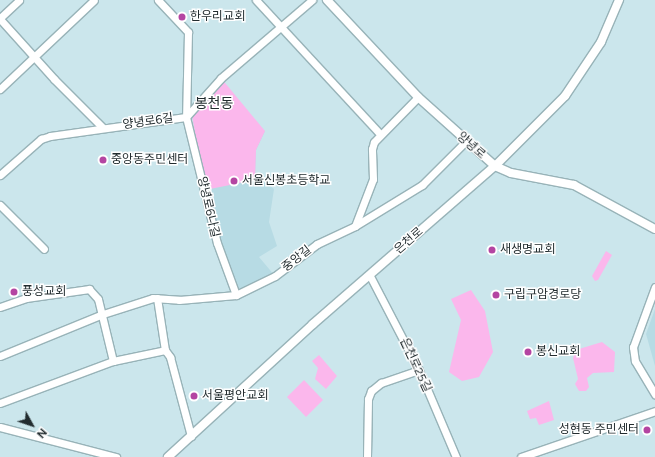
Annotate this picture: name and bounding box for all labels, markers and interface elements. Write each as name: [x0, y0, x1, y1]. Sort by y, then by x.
place label: 한우리교회: [190, 10, 245, 24]
marker: 한우리교회: [177, 12, 187, 22]
district label: 봉천동: [195, 96, 233, 112]
street label: 양녕로6길: [122, 111, 174, 133]
street label: 양녕로: [454, 130, 488, 162]
place label: 중앙동주민센터: [111, 153, 188, 167]
marker: 중앙동주민센터: [98, 155, 108, 165]
place label: 서울신봉초등학교: [242, 174, 330, 188]
street label: 양녕로6나길: [194, 175, 222, 239]
marker: 서울신봉초등학교: [229, 176, 239, 186]
street label: 은천로: [392, 225, 426, 257]
street label: 중앙길: [280, 243, 314, 275]
place label: 새생명교회: [500, 243, 555, 257]
marker: 새생명교회: [487, 245, 497, 255]
place label: 풍성교회: [22, 285, 66, 299]
marker: 풍성교회: [9, 287, 19, 297]
place label: 구립구암경로당: [504, 288, 581, 302]
marker: 구립구암경로당: [491, 290, 501, 300]
street label: 은천로25길: [396, 336, 434, 394]
place label: 봉신교회: [536, 345, 580, 359]
marker: 봉신교회: [523, 347, 533, 357]
place label: 서울평안교회: [202, 389, 268, 403]
marker: 서울평안교회: [189, 391, 199, 401]
north arrow: [12, 405, 52, 445]
place label: 성현동 주민센터: [559, 423, 639, 437]
marker: 성현동 주민센터: [642, 425, 652, 435]
text: N: [34, 426, 49, 440]

